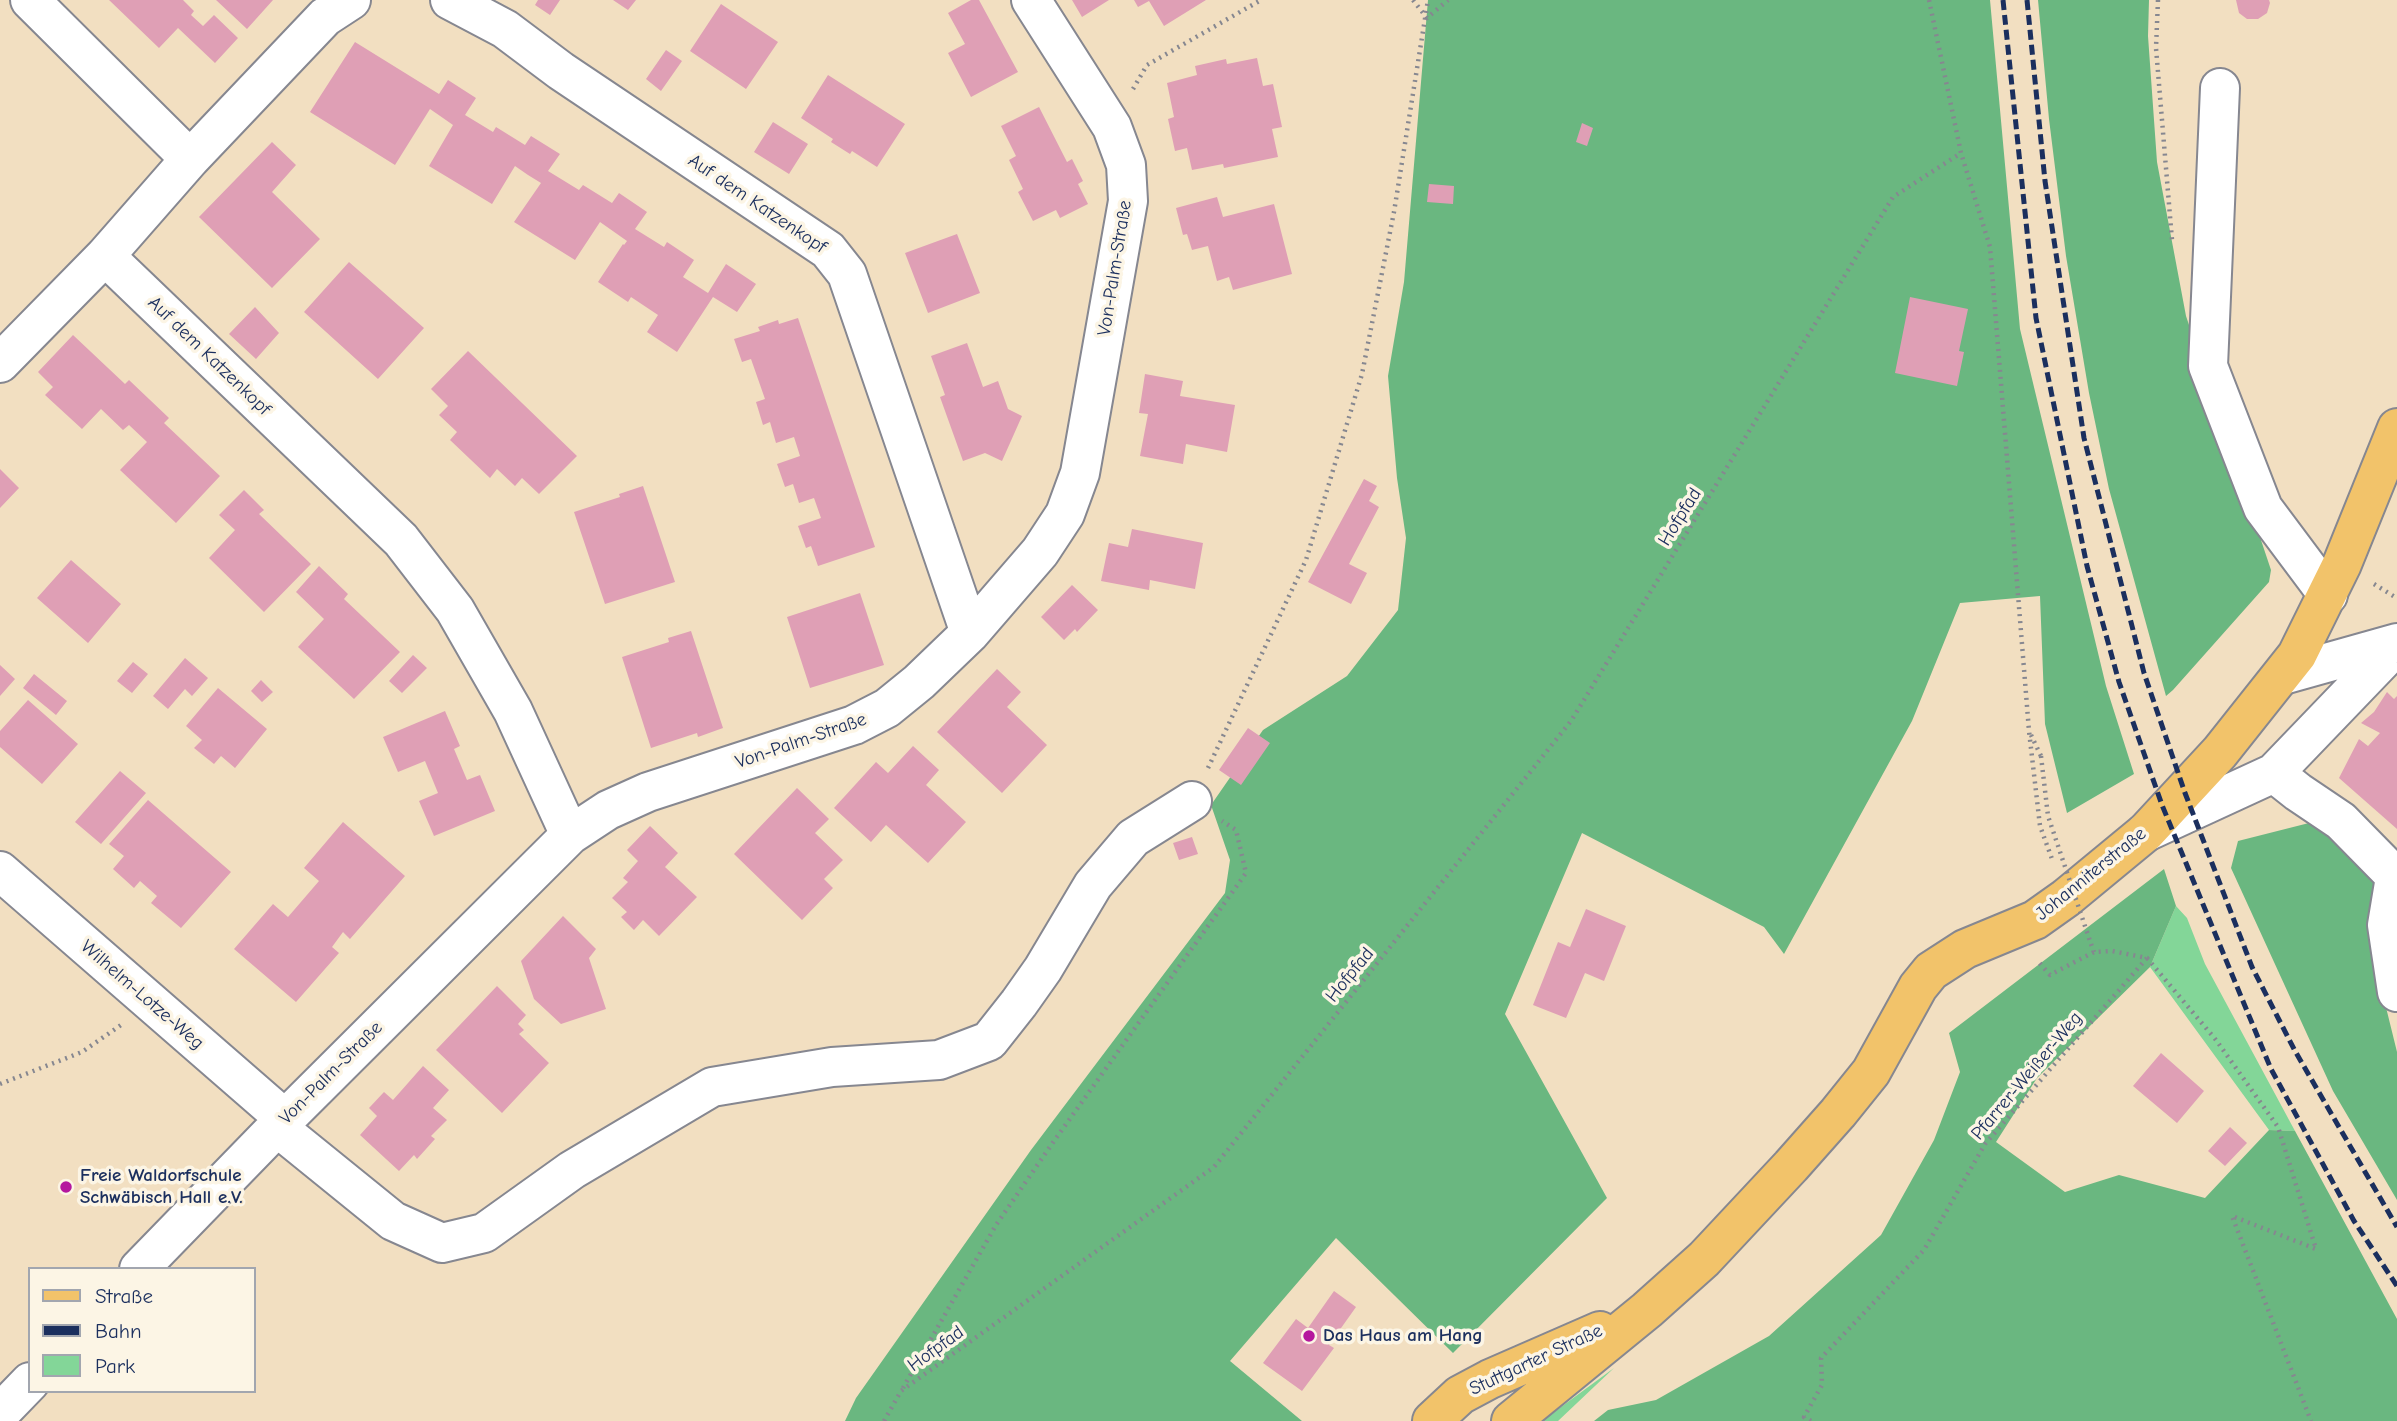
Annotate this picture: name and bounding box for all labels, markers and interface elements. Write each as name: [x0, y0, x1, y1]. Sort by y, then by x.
street label: Auf dem Katzenkopf: [684, 149, 830, 259]
street label: Von-Palm-Straße: [1093, 199, 1137, 337]
street label: Auf dem Katzenkopf: [143, 292, 275, 420]
street label: Hofpfad: [1653, 484, 1707, 550]
street label: Von-Palm-Straße: [733, 708, 869, 774]
street label: Johanniterstraße: [2031, 822, 2151, 926]
street label: Wilhelm-Lotze-Weg: [76, 935, 208, 1055]
street label: Hofpfad: [1321, 943, 1379, 1007]
street label: Pfarrer-Weißer-Weg: [1967, 1007, 2087, 1145]
street label: Von-Palm-Straße: [275, 1017, 387, 1129]
place label: Freie Waldorfschule Schwäbisch Hall e.V.: [80, 1165, 243, 1209]
marker: Freie Waldorfschule Schwäbisch Hall e.V.: [58, 1179, 74, 1195]
legend: [28, 1267, 256, 1393]
text: Straße: [95, 1284, 153, 1308]
text: Bahn: [95, 1319, 142, 1343]
street label: Stuttgarter Straße: [1466, 1319, 1606, 1401]
street label: Hofpfad: [903, 1321, 969, 1377]
place label: Das Haus am Hang: [1323, 1325, 1483, 1347]
marker: Das Haus am Hang: [1301, 1328, 1317, 1344]
text: Park: [95, 1354, 135, 1378]

